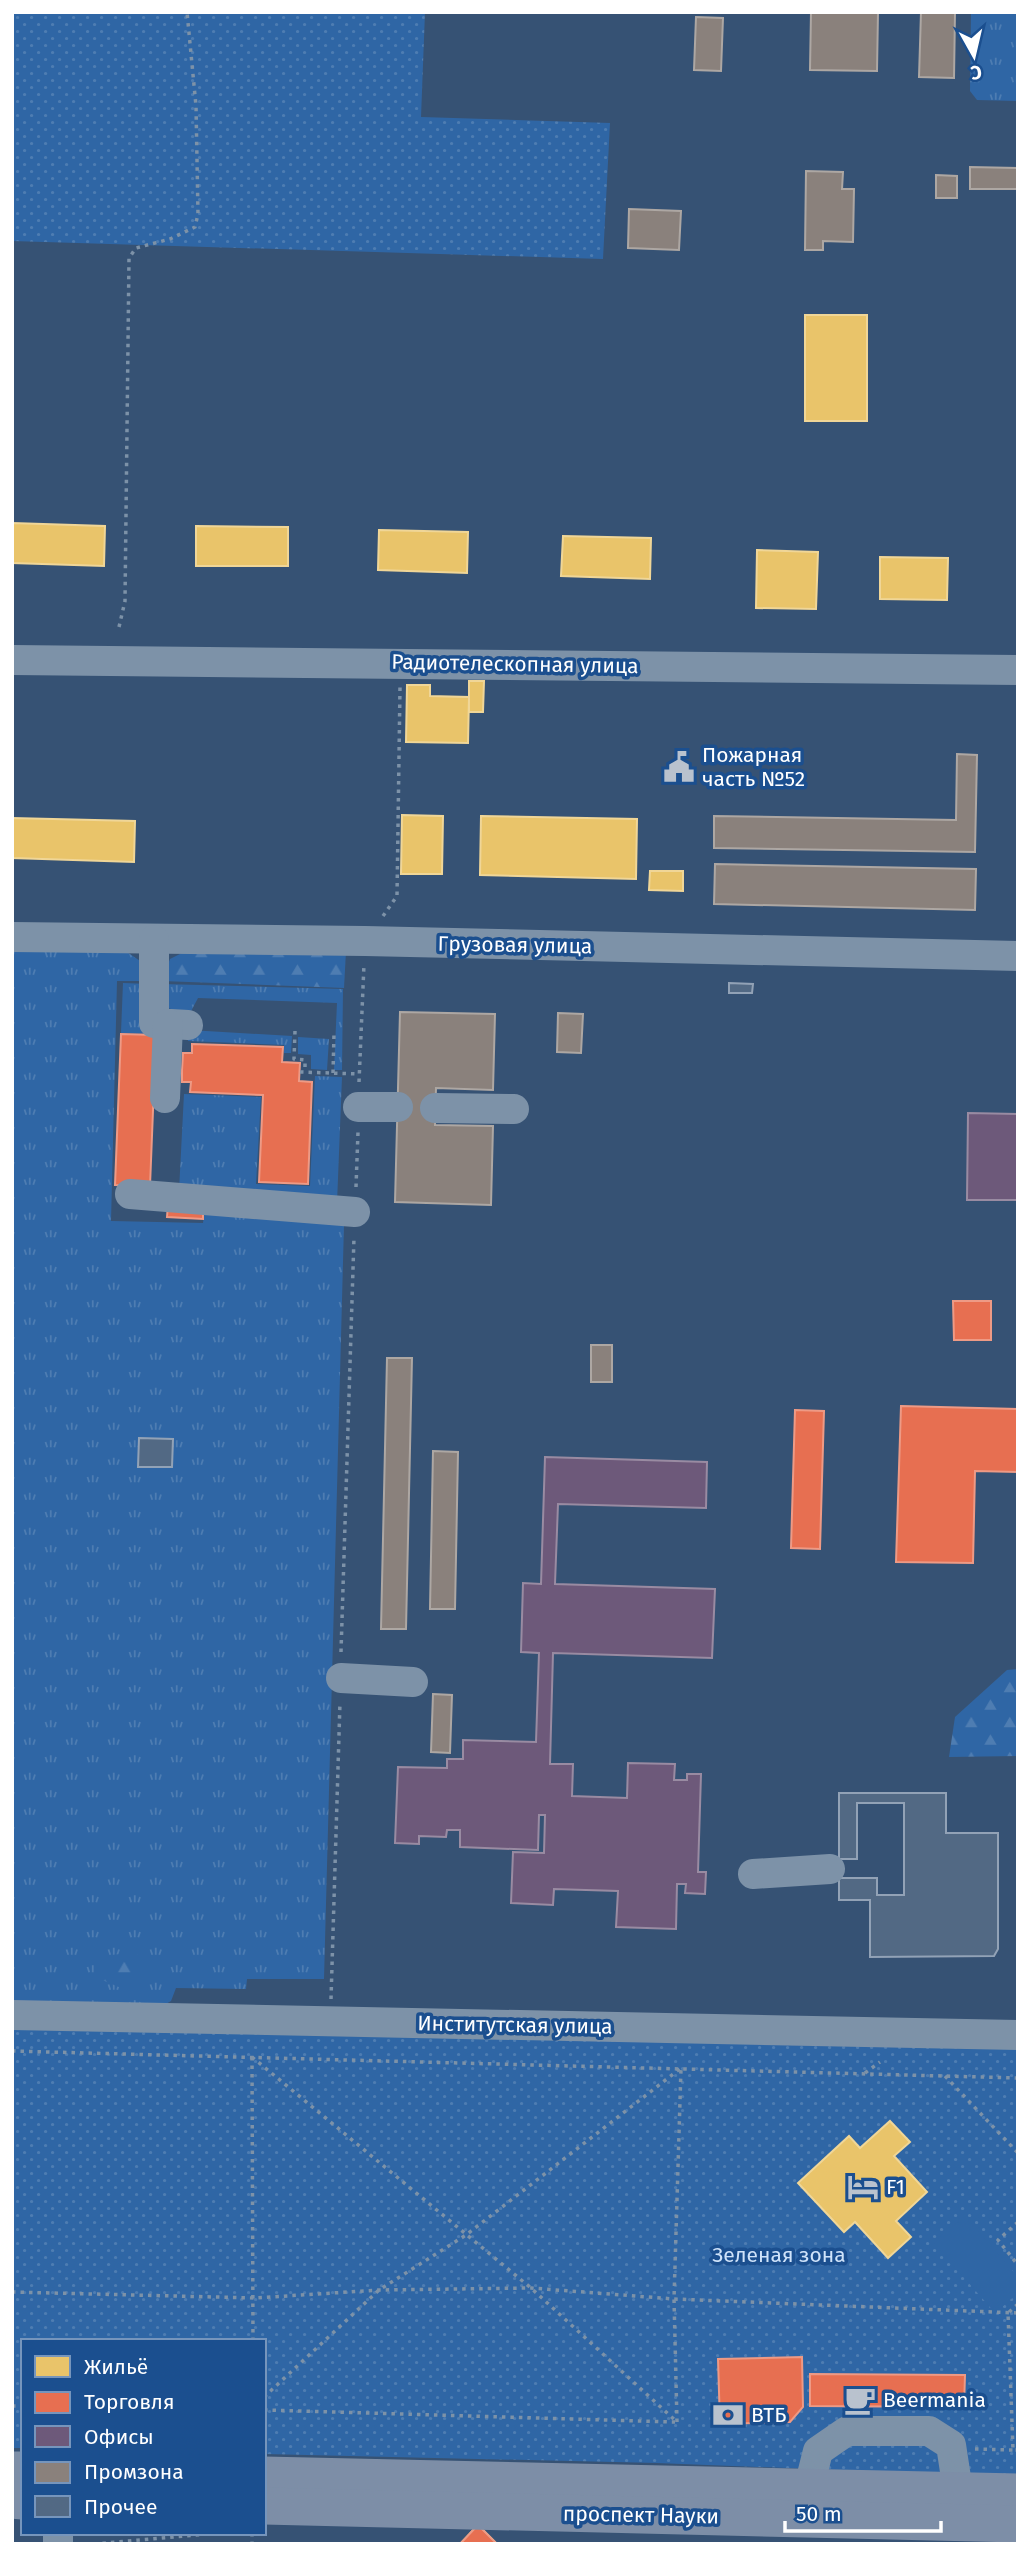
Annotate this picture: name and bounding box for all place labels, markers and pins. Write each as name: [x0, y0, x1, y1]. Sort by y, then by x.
place label: Пожарная часть №52: [702, 742, 805, 792]
public building icon: Пожарная часть №52: [662, 750, 696, 784]
hotel icon: F1: [846, 2170, 880, 2204]
place label: F1: [886, 2174, 905, 2200]
cafe icon: Beermania: [843, 2383, 877, 2417]
place label: Beermania: [883, 2387, 986, 2413]
bank icon: ВТБ: [711, 2398, 745, 2432]
place label: ВТБ: [751, 2402, 786, 2428]

